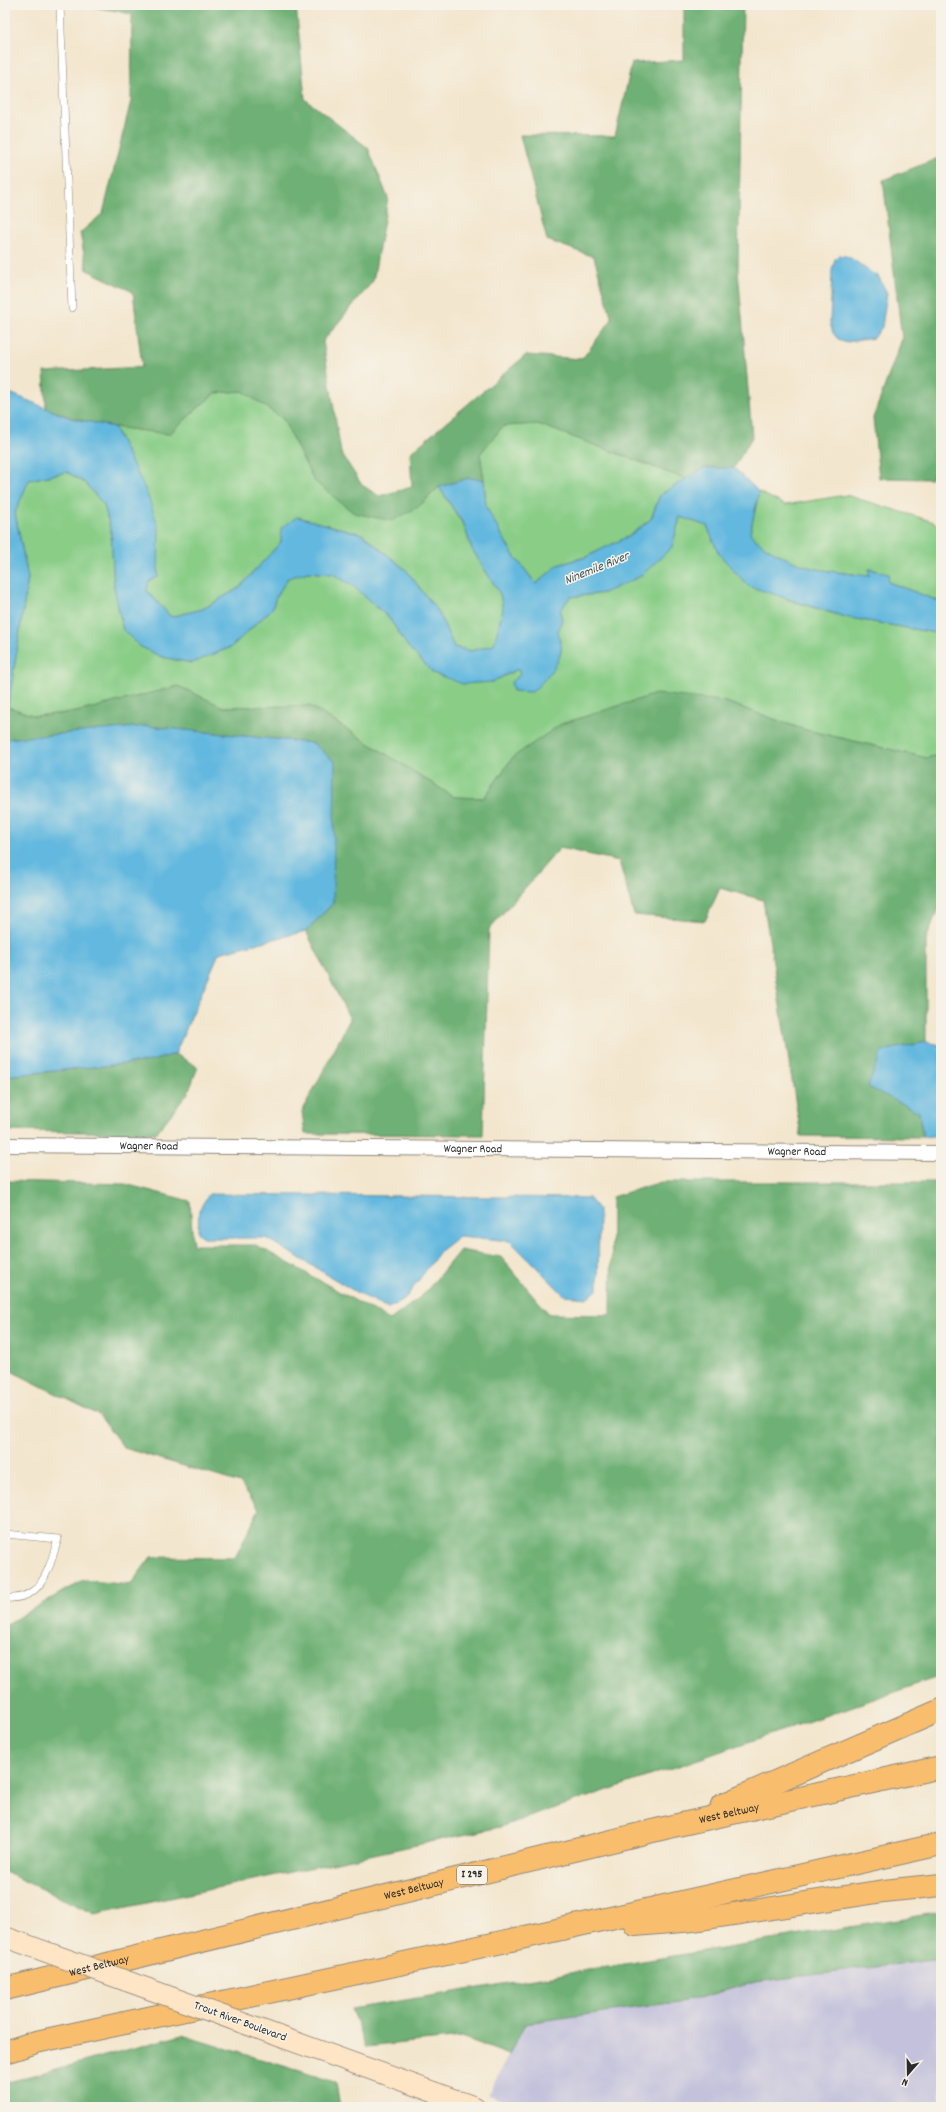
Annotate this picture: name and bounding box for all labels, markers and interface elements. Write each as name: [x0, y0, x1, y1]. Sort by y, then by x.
water label: Ninemile River: [562, 547, 634, 591]
street label: Wagner Road: [120, 1137, 178, 1155]
street label: Wagner Road: [444, 1140, 502, 1158]
street label: Wagner Road: [768, 1143, 826, 1161]
street label: West Beltway: [697, 1799, 762, 1829]
road number: I 295: [457, 1866, 487, 1884]
street label: West Beltway: [382, 1873, 447, 1905]
street label: West Beltway: [68, 1950, 132, 1981]
street label: Trout River Boulevard: [191, 1997, 289, 2047]
north arrow: [888, 2054, 928, 2094]
text: N: [899, 2073, 911, 2090]

